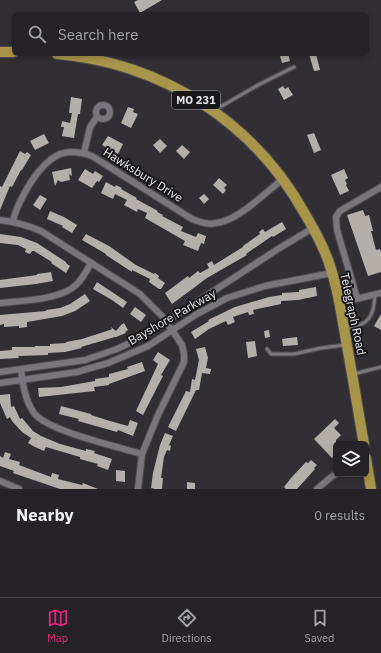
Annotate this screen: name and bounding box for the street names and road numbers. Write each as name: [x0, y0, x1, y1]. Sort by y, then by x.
road number: MO 231: [172, 91, 220, 109]
street label: Hawksbury Drive: [101, 144, 186, 205]
street label: Telegraph Road: [337, 271, 370, 356]
street label: Bayshore Parkway: [125, 285, 218, 348]

